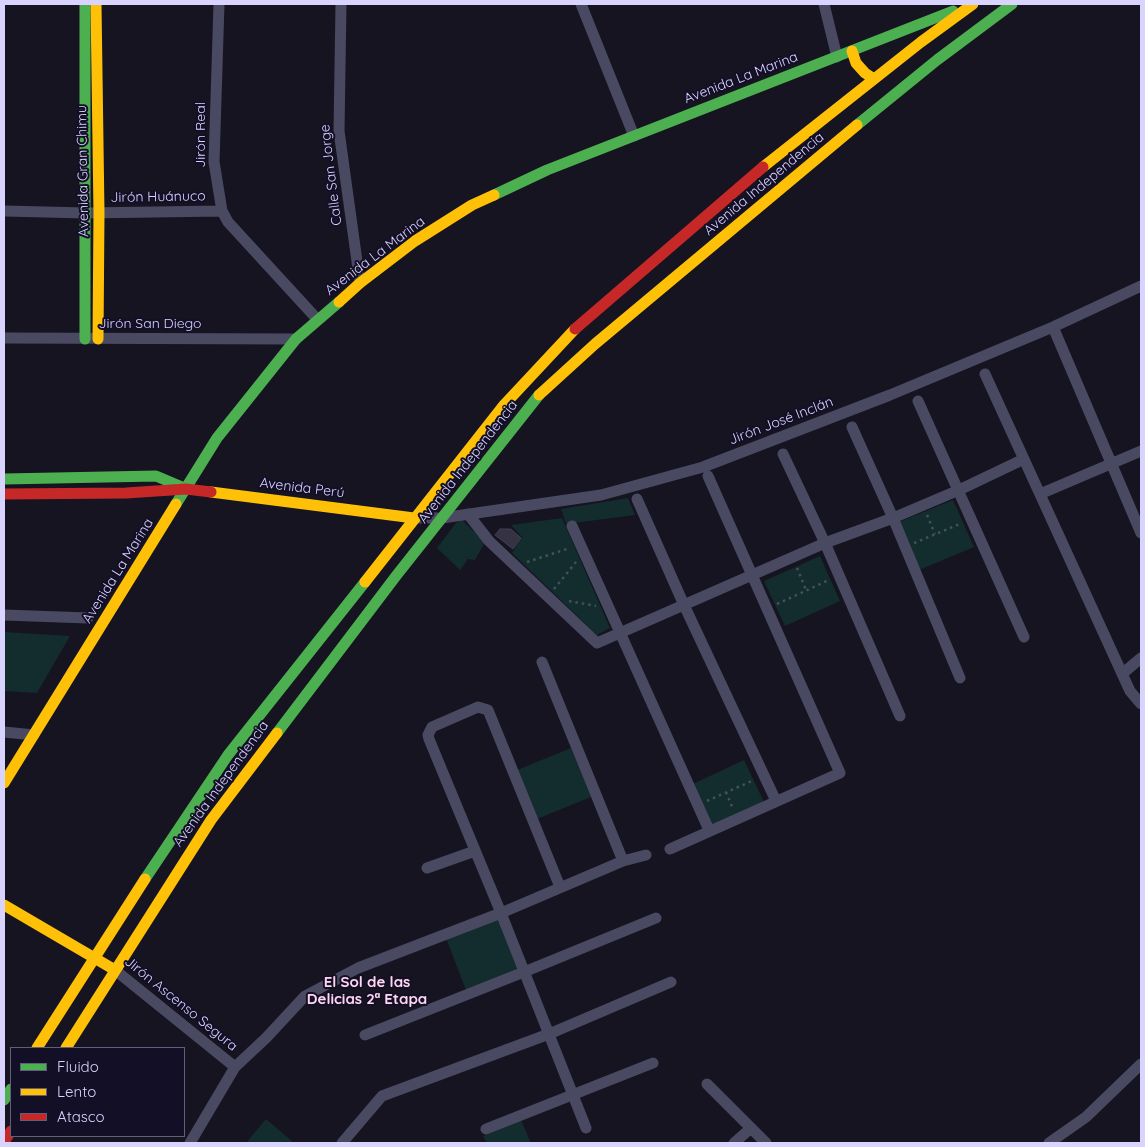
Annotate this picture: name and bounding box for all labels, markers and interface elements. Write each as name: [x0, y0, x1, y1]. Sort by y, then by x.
street label: Avenida La Marina: [682, 49, 800, 107]
street label: Jirón Real: [193, 102, 209, 168]
street label: Avenida Gran Chimu: [73, 105, 93, 237]
street label: Calle San Jorge: [316, 123, 346, 227]
street label: Avenida Independencia: [701, 129, 827, 239]
street label: Jirón Huánuco: [110, 188, 206, 206]
street label: Avenida La Marina: [322, 213, 428, 299]
street label: Jirón San Diego: [99, 316, 201, 332]
street label: Jirón José Inclán: [727, 393, 835, 449]
street label: Avenida Independencia: [415, 397, 521, 527]
street label: Avenida Perú: [259, 474, 345, 502]
street label: Avenida La Marina: [79, 515, 157, 627]
street label: Avenida Independencia: [170, 718, 272, 850]
street label: Jirón Ascenso Segura: [121, 953, 241, 1055]
district label: El Sol de las Delicias 2ª Etapa: [307, 973, 427, 1008]
legend: [10, 1047, 185, 1137]
text: Fluido: [57, 1057, 99, 1076]
text: Lento: [57, 1082, 96, 1101]
text: Atasco: [57, 1107, 105, 1126]

